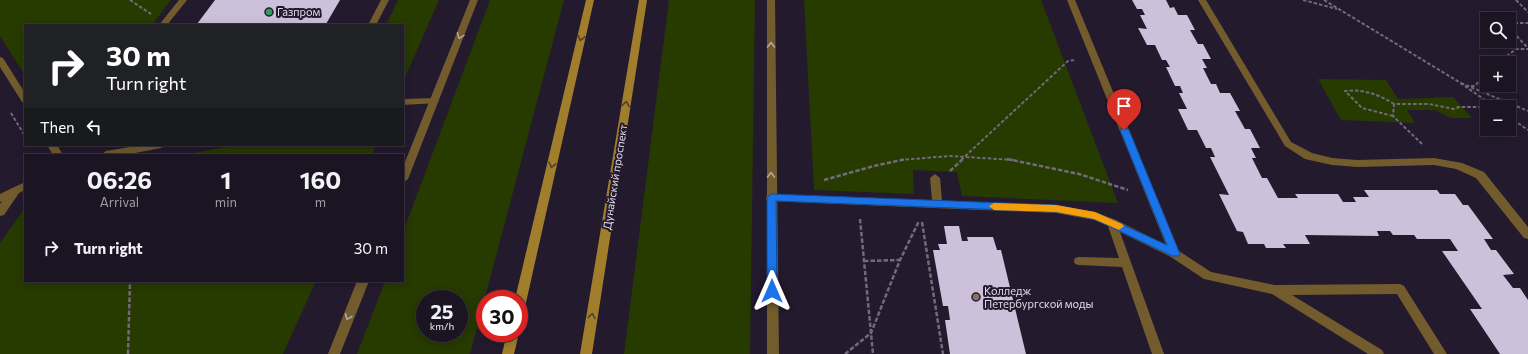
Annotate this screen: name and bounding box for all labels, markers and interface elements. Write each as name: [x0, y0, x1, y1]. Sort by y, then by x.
place label: Газпром: [277, 5, 321, 18]
marker: Газпром: [264, 7, 274, 17]
map controls: [1480, 12, 1516, 136]
button: search: [1480, 12, 1516, 48]
one-way arrow: [456, 33, 464, 40]
one-way arrow: [578, 35, 586, 41]
text: 30 m: [106, 38, 171, 72]
icon: right: [40, 40, 92, 92]
one-way arrow: [767, 42, 775, 48]
button: +: [1480, 56, 1516, 92]
text: Turn right: [106, 72, 186, 94]
pin: [1107, 89, 1141, 130]
icon: arrive: [1113, 95, 1135, 117]
button: −: [1480, 100, 1516, 136]
one-way arrow: [621, 101, 630, 107]
icon: left: [83, 116, 105, 138]
text: Then: [40, 118, 75, 136]
street label: Дунайский проспект: [600, 123, 629, 230]
one-way arrow: [548, 161, 557, 168]
text: 06:26: [87, 165, 152, 194]
text: 1: [220, 165, 231, 194]
text: 160: [300, 165, 341, 194]
one-way arrow: [767, 172, 775, 178]
text: Arrival: [100, 194, 139, 210]
text: min: [215, 194, 237, 210]
text: m: [315, 194, 326, 210]
icon: right: [40, 237, 62, 259]
text: Turn right: [74, 239, 143, 257]
text: 30 m: [354, 239, 388, 257]
position arrow: [751, 270, 793, 312]
place label: Колледж Петербургской моды: [984, 284, 1093, 310]
speed limit sign: 30: [476, 290, 528, 342]
marker: Колледж Петербургской моды: [971, 292, 981, 302]
text: 25: [430, 299, 454, 323]
one-way arrow: [587, 312, 596, 319]
one-way arrow: [345, 314, 353, 321]
text: km/h: [430, 320, 454, 332]

